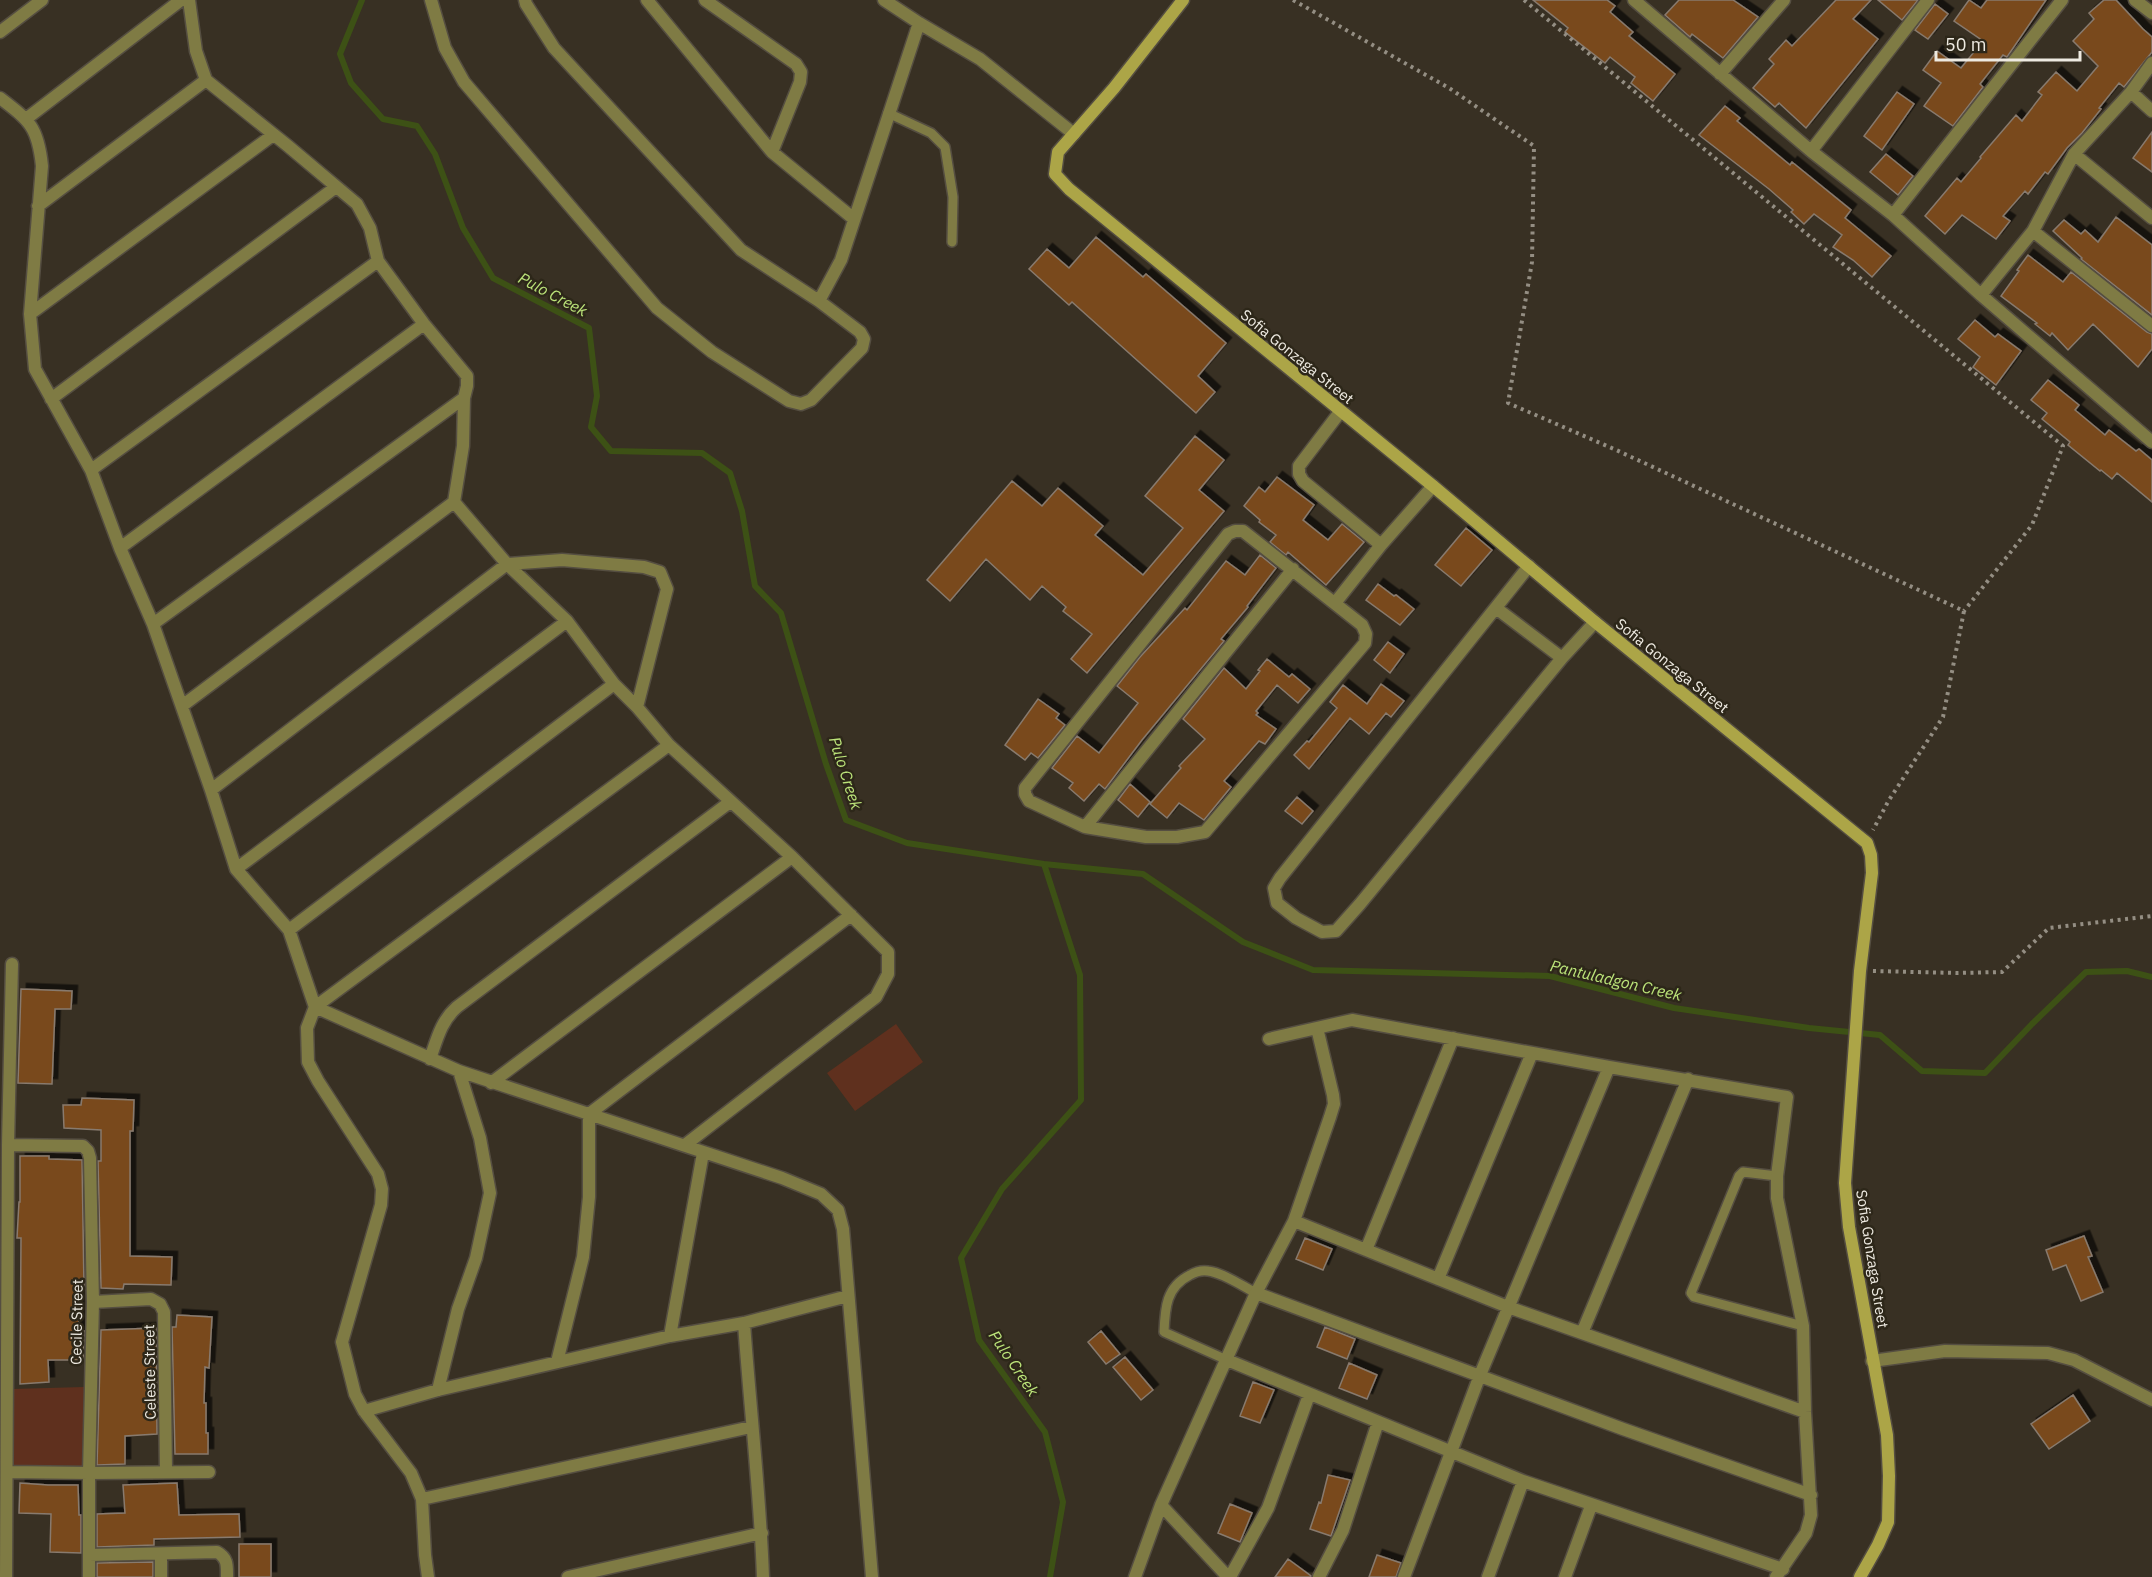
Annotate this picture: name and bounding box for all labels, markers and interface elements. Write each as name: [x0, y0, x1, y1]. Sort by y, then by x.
scale bar: [1936, 24, 2080, 62]
text: 50 m: [1945, 33, 1987, 56]
water label: Pulo Creek: [515, 268, 592, 321]
street label: Sofia Gonzaga Street: [1237, 305, 1358, 408]
street label: Sofia Gonzaga Street: [1612, 614, 1733, 717]
water label: Pulo Creek: [825, 734, 867, 813]
water label: Pantuladgon Creek: [1548, 955, 1684, 1005]
street label: Sofia Gonzaga Street: [1852, 1188, 1893, 1330]
street label: Cecile Street: [66, 1279, 87, 1365]
street label: Celeste Street: [139, 1324, 160, 1420]
water label: Pulo Creek: [985, 1326, 1044, 1400]

